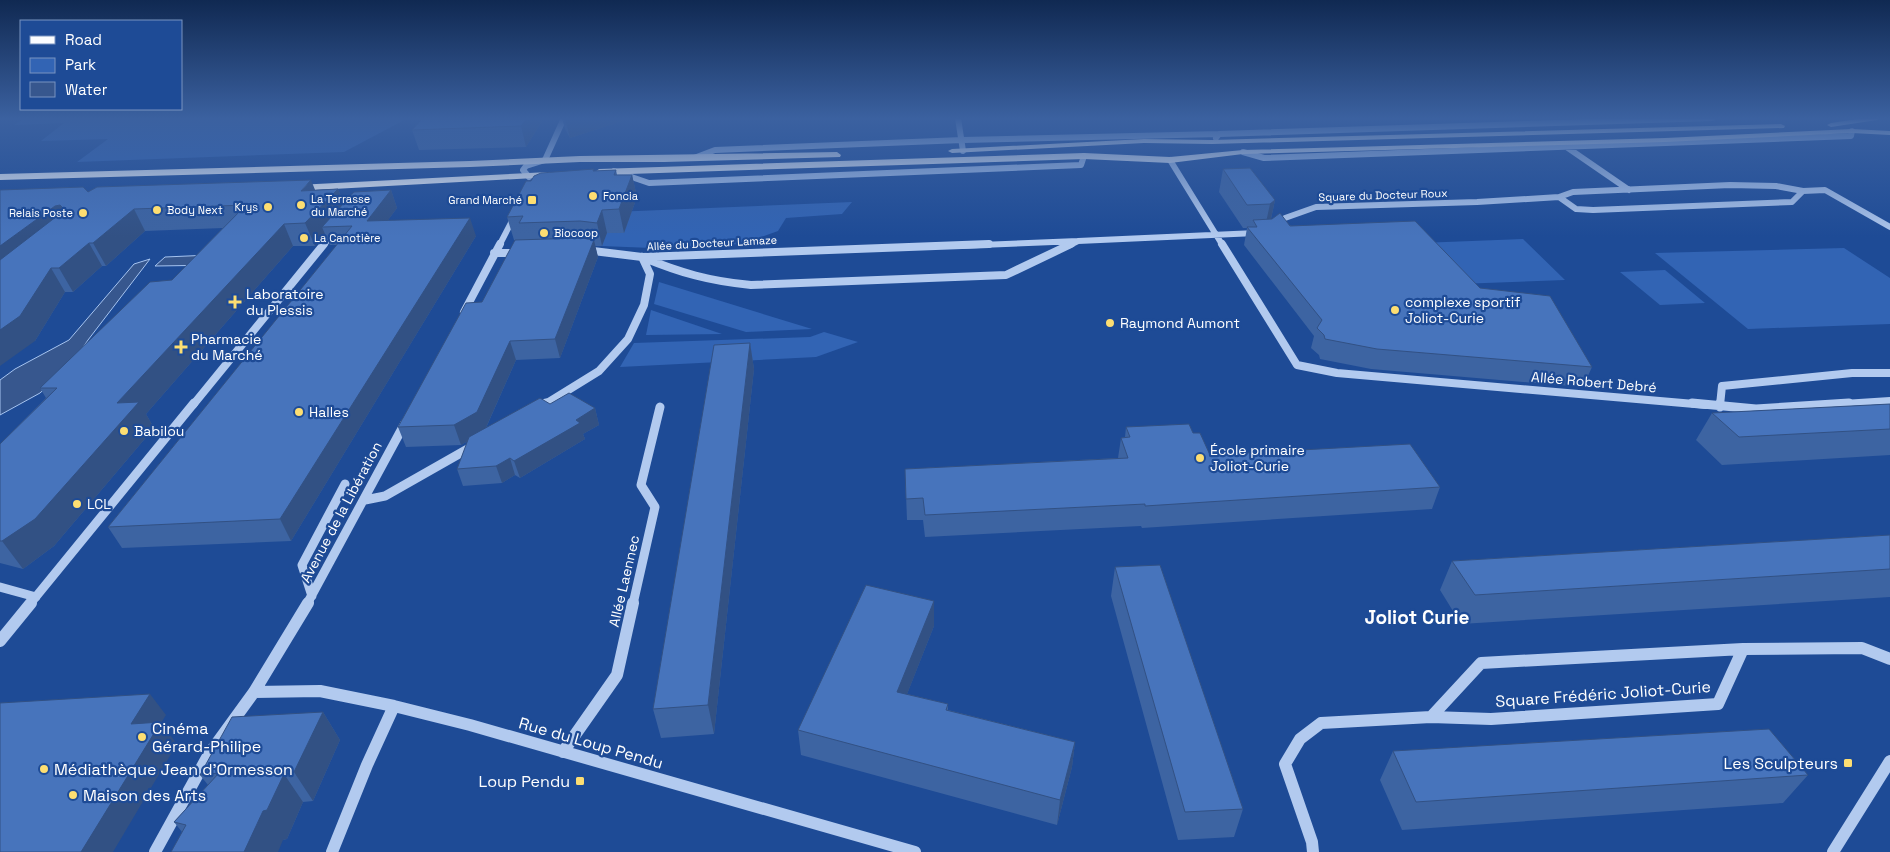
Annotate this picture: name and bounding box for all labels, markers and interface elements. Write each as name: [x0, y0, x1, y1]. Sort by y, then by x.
legend: [20, 20, 182, 110]
text: Road: [65, 30, 102, 49]
text: Park: [65, 55, 96, 74]
text: Water: [65, 80, 108, 99]
street label: Square du Docteur Roux: [1318, 186, 1448, 204]
place label: Foncia: [603, 189, 639, 203]
marker: Foncia: [587, 190, 599, 202]
place label: La Terrasse du Marché: [311, 192, 370, 219]
place label: Grand Marché: [448, 193, 522, 207]
marker: Grand Marché: [526, 194, 538, 206]
marker: La Terrasse du Marché: [295, 199, 307, 211]
place label: Krys: [235, 200, 258, 214]
marker: Krys: [262, 201, 274, 213]
place label: Body Next: [167, 203, 223, 217]
marker: Body Next: [151, 204, 163, 216]
place label: Relais Poste: [9, 206, 73, 220]
marker: Relais Poste: [77, 207, 89, 219]
place label: Biocoop: [554, 226, 598, 240]
marker: Biocoop: [538, 227, 550, 239]
place label: La Canotière: [314, 231, 381, 245]
marker: La Canotière: [298, 232, 310, 244]
street label: Allée du Docteur Lamaze: [646, 233, 778, 253]
place label: Laboratoire du Plessis: [246, 285, 324, 319]
place label: complexe sportif Joliot-Curie: [1405, 293, 1520, 327]
marker: Laboratoire du Plessis: [228, 295, 242, 309]
marker: complexe sportif Joliot-Curie: [1389, 304, 1401, 316]
place label: Raymond Aumont: [1120, 314, 1240, 332]
marker: Raymond Aumont: [1104, 317, 1116, 329]
place label: Pharmacie du Marché: [191, 330, 263, 364]
marker: Pharmacie du Marché: [175, 341, 187, 353]
street label: Allée Robert Debré: [1531, 368, 1657, 396]
place label: Halles: [309, 403, 349, 421]
marker: Halles: [293, 406, 305, 418]
place label: Babilou: [134, 422, 184, 440]
marker: Babilou: [118, 425, 130, 437]
street label: Avenue de la Libération: [296, 438, 386, 586]
place label: École primaire Joliot-Curie: [1210, 441, 1305, 475]
marker: École primaire Joliot-Curie: [1194, 452, 1206, 464]
place label: LCL: [87, 495, 111, 513]
marker: LCL: [71, 498, 83, 510]
street label: Allée Laennec: [605, 533, 643, 629]
district label: Joliot Curie: [1365, 605, 1469, 630]
street label: Square Frédéric Joliot-Curie: [1495, 676, 1711, 712]
street label: Rue du Loup Pendu: [516, 712, 666, 774]
place label: Cinéma Gérard-Philipe: [152, 718, 261, 757]
marker: Cinéma Gérard-Philipe: [136, 731, 148, 743]
place label: Les Sculpteurs: [1724, 753, 1838, 774]
marker: Les Sculpteurs: [1842, 757, 1854, 769]
place label: Médiathèque Jean d'Ormesson: [54, 759, 293, 780]
marker: Médiathèque Jean d'Ormesson: [38, 763, 50, 775]
place label: Loup Pendu: [478, 771, 570, 792]
marker: Loup Pendu: [574, 775, 586, 787]
place label: Maison des Arts: [83, 785, 206, 806]
marker: Maison des Arts: [67, 789, 79, 801]

